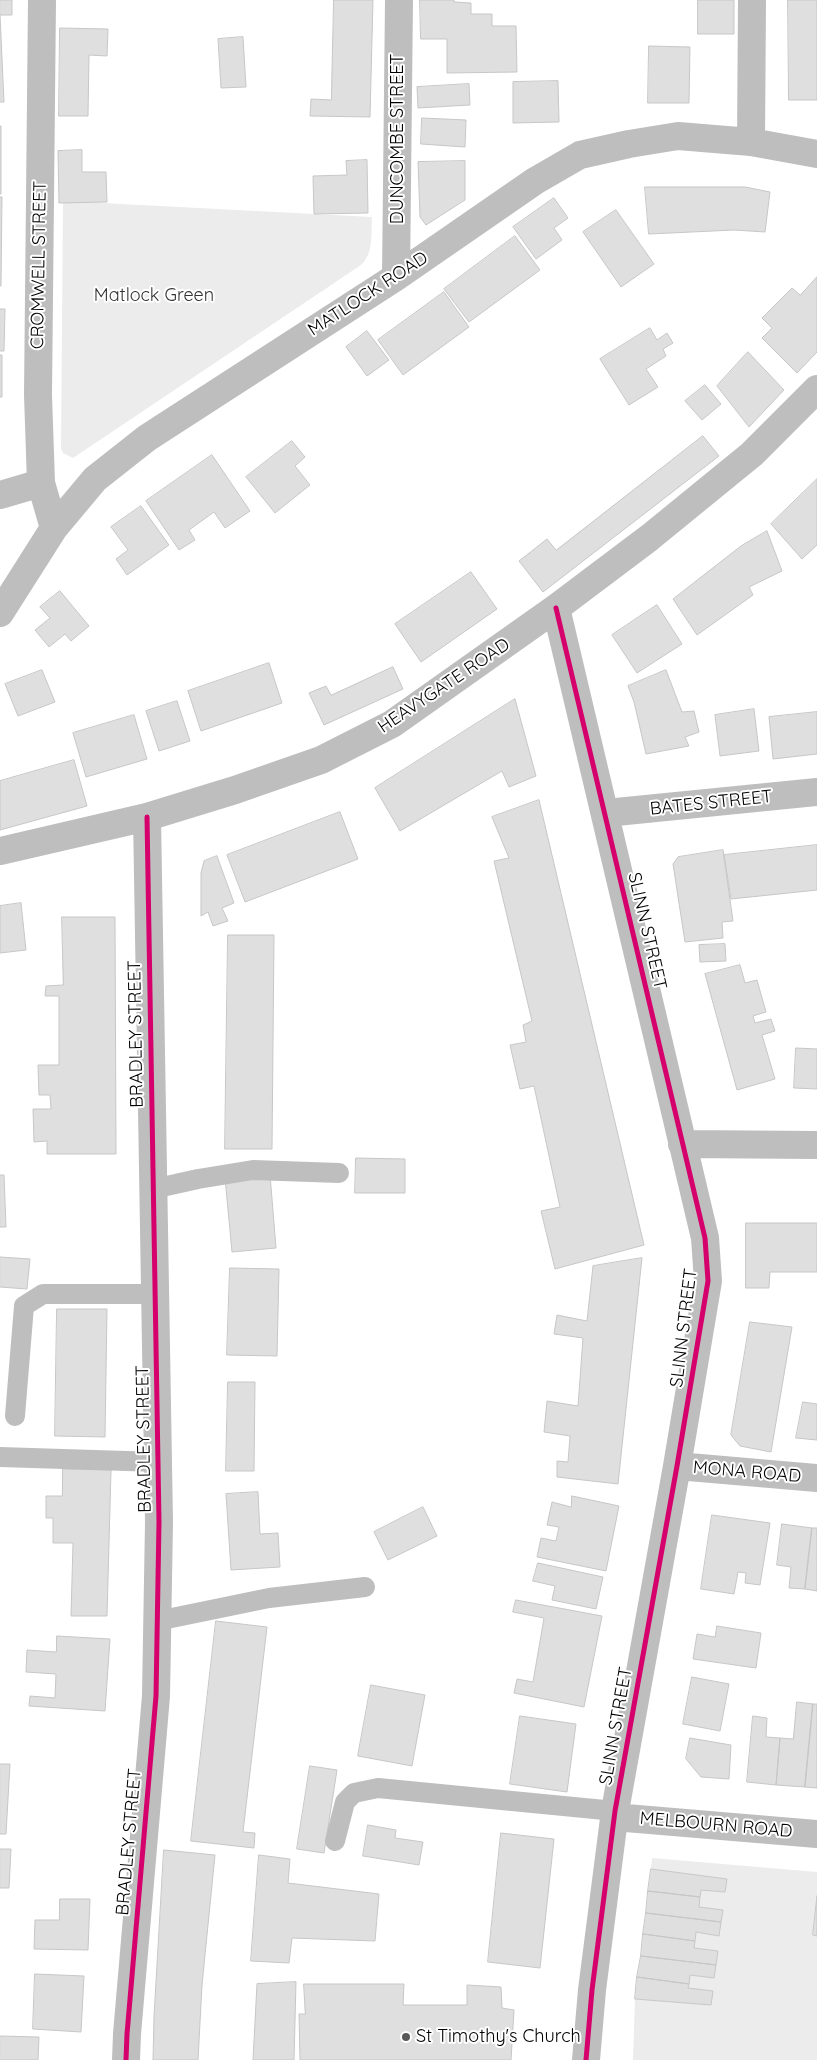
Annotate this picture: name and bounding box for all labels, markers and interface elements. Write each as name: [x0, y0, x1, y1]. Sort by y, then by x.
street label: DUNCOMBE STREET: [387, 54, 409, 224]
street label: CROMWELL STREET: [27, 181, 51, 349]
street label: MATLOCK ROAD: [304, 247, 432, 341]
park label: Matlock Green: [94, 285, 214, 307]
street label: HEAVYGATE ROAD: [374, 634, 514, 738]
street label: BATES STREET: [649, 786, 773, 820]
street label: SLINN STREET: [623, 870, 671, 992]
street label: BRADLEY STREET: [124, 960, 148, 1108]
street label: SLINN STREET: [666, 1267, 702, 1389]
street label: BRADLEY STREET: [132, 1365, 156, 1513]
street label: MONA ROAD: [692, 1457, 802, 1487]
street label: SLINN STREET: [595, 1665, 637, 1787]
street label: BRADLEY STREET: [112, 1768, 146, 1916]
street label: MELBOURN ROAD: [639, 1808, 793, 1842]
place label: St Timothy's Church: [416, 2026, 581, 2048]
marker: St Timothy's Church: [400, 2031, 412, 2043]

